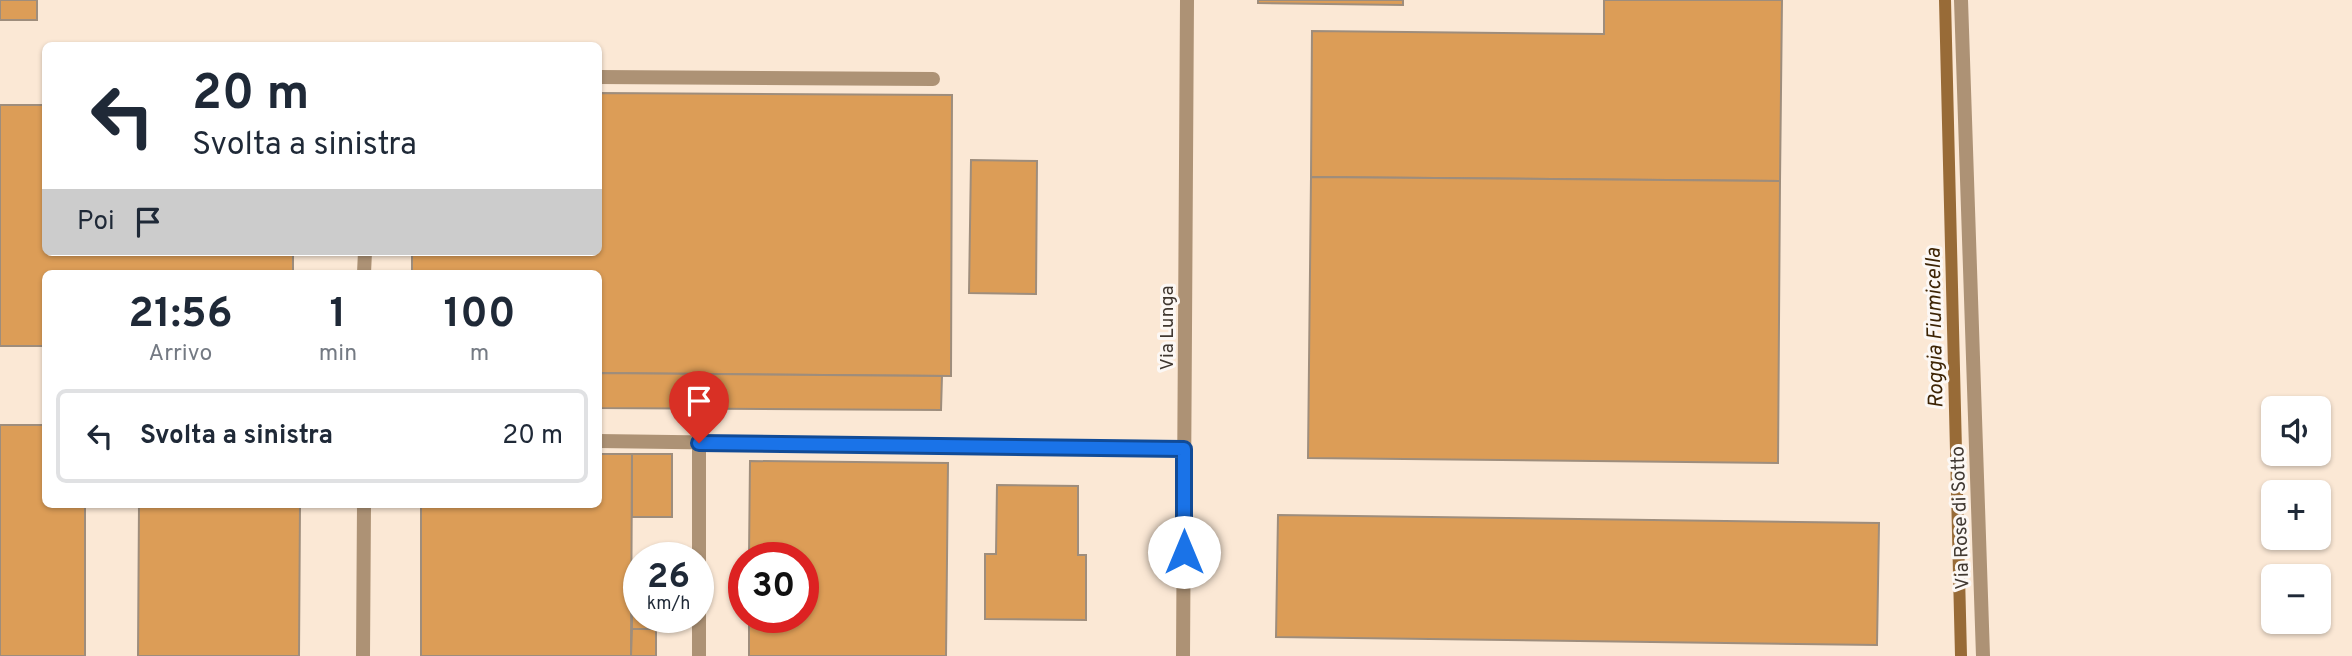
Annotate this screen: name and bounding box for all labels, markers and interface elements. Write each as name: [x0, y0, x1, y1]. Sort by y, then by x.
text: 20 m: [192, 65, 309, 127]
icon: left: [77, 70, 168, 161]
text: Svolta a sinistra: [192, 126, 417, 166]
icon: arrive: [129, 203, 167, 241]
text: Poi: [77, 206, 115, 239]
water label: Roggia Fiumicella: [1921, 247, 1950, 409]
street label: Via Lunga: [1156, 286, 1180, 370]
text: 21:56: [128, 289, 233, 342]
text: 1: [330, 289, 346, 342]
text: 100: [443, 289, 516, 342]
text: Arrivo: [149, 340, 212, 369]
text: min: [319, 340, 357, 369]
text: m: [470, 340, 489, 369]
pin: [669, 371, 729, 443]
icon: arrive: [680, 382, 718, 420]
map controls: [2261, 396, 2331, 634]
button: sound: [2261, 396, 2331, 466]
icon: left: [81, 417, 119, 455]
text: Svolta a sinistra: [140, 420, 333, 453]
text: 20 m: [502, 420, 563, 453]
street label: Via Rose di Sotto: [1947, 446, 1975, 590]
button: +: [2261, 480, 2331, 550]
position arrow: [1147, 515, 1221, 589]
speed limit sign: 30: [728, 542, 819, 633]
text: 26: [647, 556, 690, 600]
button: −: [2261, 564, 2331, 634]
text: km/h: [647, 593, 690, 616]

